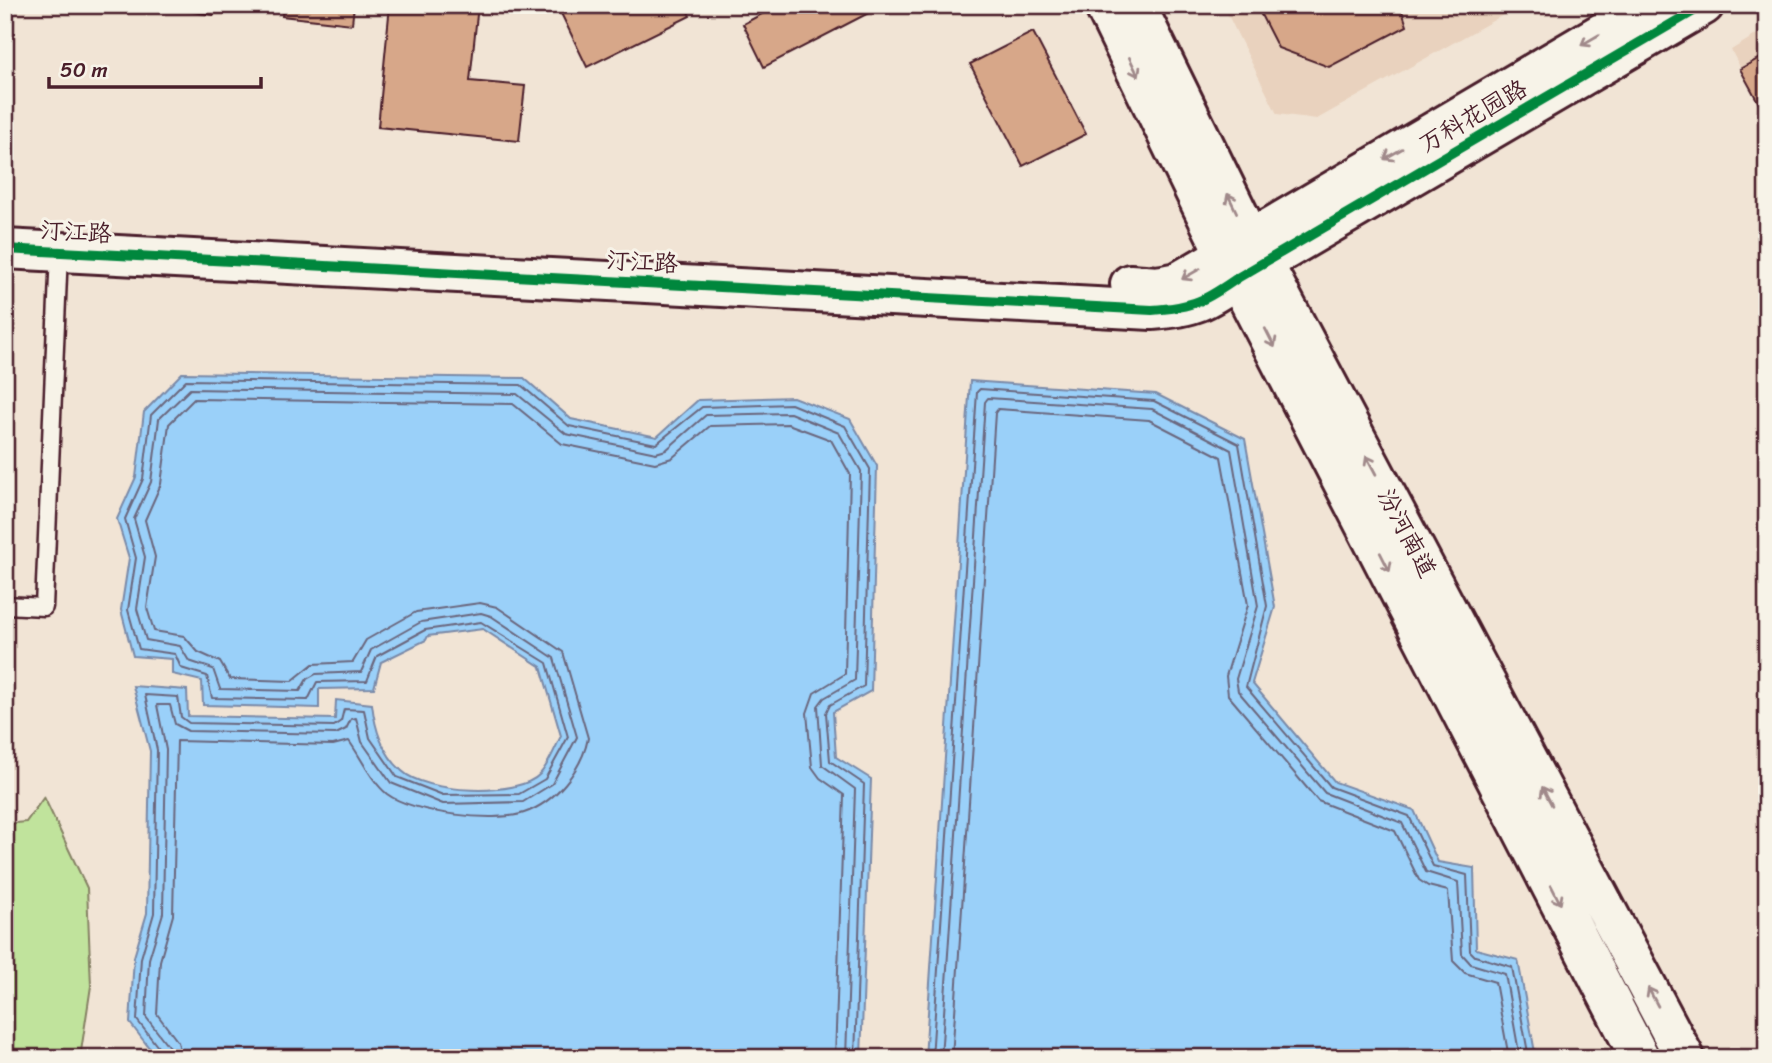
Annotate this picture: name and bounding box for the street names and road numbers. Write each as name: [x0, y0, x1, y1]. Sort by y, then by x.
street label: 万科花园路: [1411, 68, 1535, 164]
street label: 汀江路: [39, 209, 113, 255]
street label: 汀江路: [605, 239, 679, 285]
street label: 汾河南道: [1366, 481, 1448, 585]

